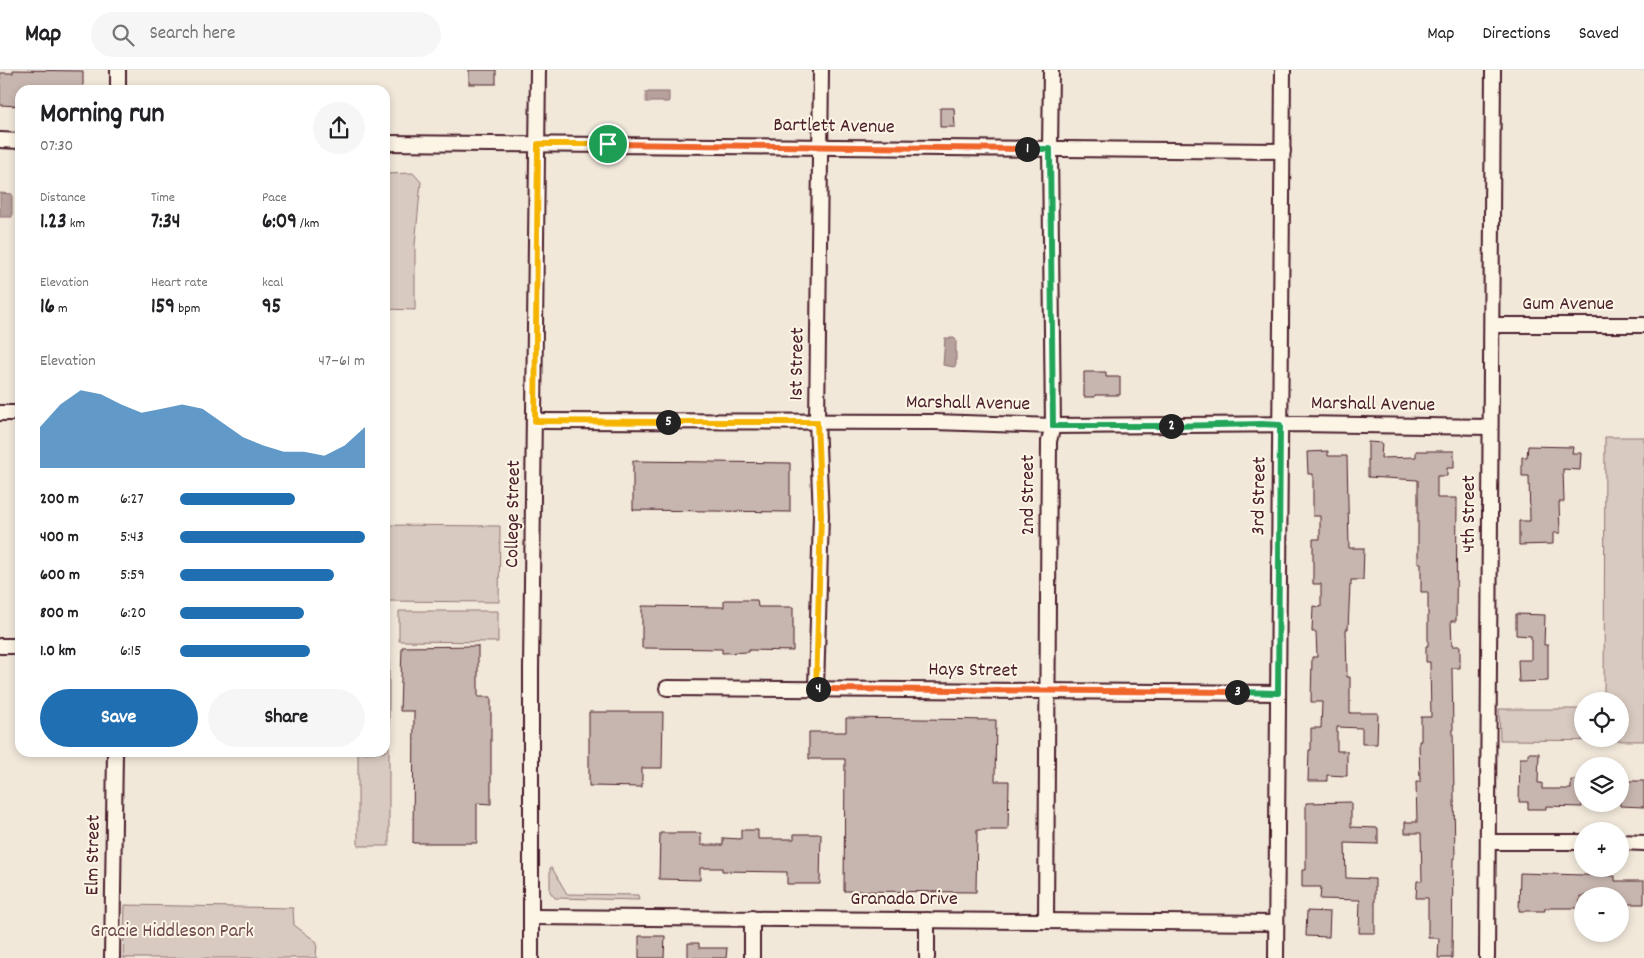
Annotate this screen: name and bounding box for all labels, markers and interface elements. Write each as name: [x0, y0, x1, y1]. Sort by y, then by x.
search box: [91, 12, 441, 57]
text: Map: [25, 18, 61, 52]
icon: search: [109, 21, 137, 49]
text: Search here: [149, 21, 235, 48]
text: Map: [1427, 22, 1454, 47]
text: Directions: [1482, 22, 1551, 47]
text: Saved: [1579, 22, 1619, 47]
text: Morning run: [40, 96, 164, 136]
button: share: [313, 102, 365, 154]
street label: Bartlett Avenue: [773, 112, 895, 142]
pin: [587, 123, 629, 165]
icon: arrive: [594, 130, 622, 158]
text: 07:30: [40, 135, 73, 158]
pin: 1: [1014, 136, 1040, 162]
text: 1: [1026, 139, 1029, 159]
text: Distance: [40, 188, 86, 208]
text: Time: [151, 188, 175, 208]
text: Pace: [262, 188, 287, 208]
text: 1.23: [40, 208, 67, 238]
text: 7:34: [151, 208, 181, 238]
text: 6:09: [262, 208, 297, 238]
text: km: [67, 214, 85, 234]
text: /km: [297, 214, 319, 234]
text: Elevation: [40, 273, 89, 293]
text: Heart rate: [151, 273, 208, 293]
text: kcal: [262, 273, 283, 293]
street label: Gum Avenue: [1522, 291, 1614, 319]
text: 16: [40, 293, 55, 323]
text: 159: [151, 293, 175, 323]
text: 95: [262, 293, 281, 323]
text: m: [55, 299, 68, 319]
text: bpm: [175, 299, 200, 319]
street label: 1st Street: [783, 327, 813, 401]
text: Elevation: [40, 350, 96, 373]
text: 47–61 m: [318, 350, 365, 373]
street label: Marshall Avenue: [906, 389, 1031, 419]
street label: Marshall Avenue: [1311, 390, 1436, 420]
pin: 5: [656, 410, 680, 434]
text: 5: [665, 412, 672, 432]
pin: 2: [1158, 414, 1184, 438]
text: 2: [1168, 416, 1175, 436]
street label: 2nd Street: [1015, 455, 1043, 535]
street label: 3rd Street: [1245, 456, 1275, 536]
street label: College Street: [499, 460, 529, 568]
street label: 4th Street: [1456, 475, 1484, 553]
text: 200 m: [40, 488, 79, 511]
text: 6:27: [120, 488, 144, 511]
text: 400 m: [40, 526, 79, 549]
text: 5:43: [120, 526, 144, 549]
text: 600 m: [40, 564, 80, 587]
text: 5:59: [120, 564, 145, 587]
text: 800 m: [40, 602, 79, 625]
text: 6:20: [120, 602, 146, 625]
text: 1.0 km: [40, 640, 76, 663]
text: 6:15: [120, 640, 141, 663]
street label: Hays Street: [928, 656, 1018, 686]
pin: 4: [806, 676, 830, 702]
text: 4: [816, 679, 821, 699]
pin: 3: [1224, 680, 1250, 704]
text: 3: [1234, 682, 1241, 702]
button: Save: [40, 689, 198, 747]
button: Share: [208, 689, 365, 747]
map controls: [1574, 692, 1629, 942]
button: locate: [1574, 692, 1629, 747]
button: layers: [1574, 757, 1629, 812]
street label: Elm Street: [79, 814, 109, 896]
button: +: [1574, 822, 1629, 877]
street label: Granada Drive: [850, 886, 958, 914]
button: −: [1574, 887, 1629, 942]
park label: Gracie Hiddleson Park: [90, 918, 254, 946]

